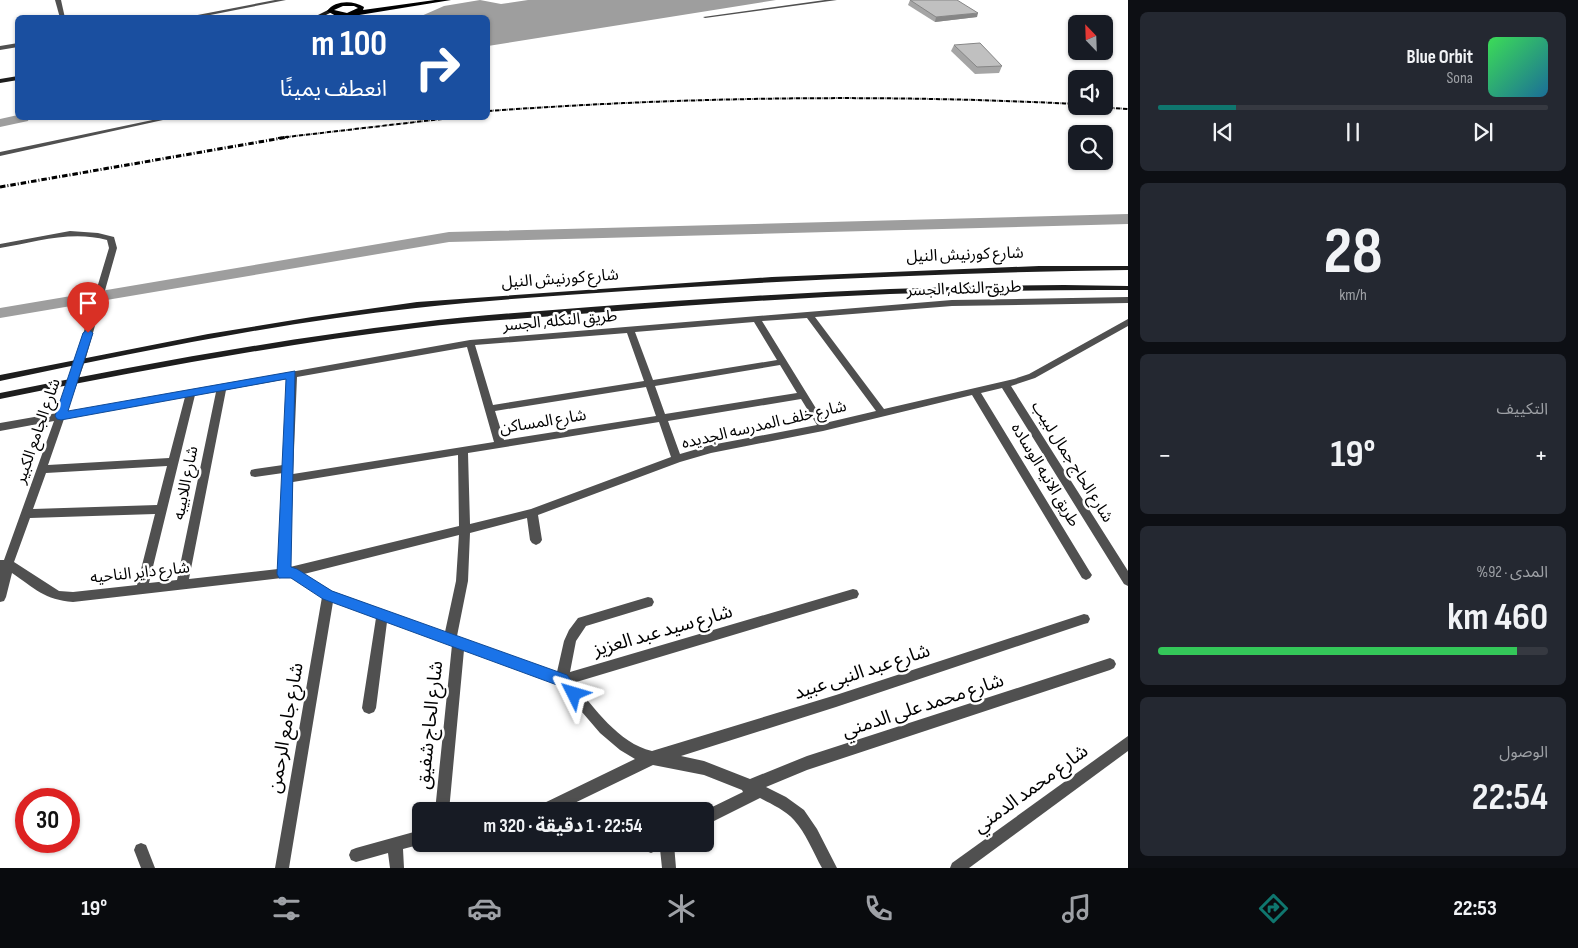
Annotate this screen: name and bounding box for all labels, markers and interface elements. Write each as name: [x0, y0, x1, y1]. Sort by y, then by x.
north arrow: [1068, 15, 1112, 60]
map controls: [1068, 15, 1113, 170]
text: 100 m: [311, 23, 387, 66]
icon: right: [405, 35, 470, 100]
text: Blue Orbit: [1407, 46, 1473, 69]
text: Sona: [1447, 69, 1473, 88]
button: sound: [1068, 70, 1113, 115]
text: انعطف يمينًا: [280, 76, 387, 103]
icon: previous: [1209, 118, 1237, 146]
icon: pause: [1339, 118, 1367, 146]
icon: next: [1469, 118, 1497, 146]
button: search: [1068, 125, 1113, 170]
text: 28: [1323, 214, 1383, 292]
street label: شارع كورنيش النيل: [906, 243, 1024, 269]
street label: شارع كورنيش النيل: [501, 265, 619, 295]
street label: طريق النكله, الجسر: [905, 277, 1022, 301]
pin: [67, 282, 109, 333]
text: km/h: [1339, 286, 1367, 305]
icon: arrive: [74, 289, 102, 317]
street label: طريق النكله, الجسر: [501, 307, 618, 336]
street label: شارع الجامع الكبير: [11, 376, 67, 488]
street label: شارع خلف المدرسه الجديده: [680, 397, 849, 455]
street label: شارع الحاج جمال لبيب: [1025, 398, 1117, 527]
text: التكييف: [1496, 400, 1548, 419]
street label: شارع المساكن: [498, 406, 588, 440]
street label: طريق الانيه الوساده: [1007, 420, 1083, 530]
text: 19°: [1331, 432, 1375, 477]
text: −: [1158, 439, 1172, 472]
text: +: [1534, 439, 1548, 472]
street label: شارع اللابيبه: [170, 444, 204, 522]
street label: شارع داير الناحيه: [89, 558, 191, 590]
text: المدى · 92%: [1477, 563, 1548, 582]
text: 460 km: [1447, 595, 1548, 640]
street label: شارع سيد عبد العزيز: [590, 600, 736, 663]
street label: شارع عبد النبى عبيد: [791, 639, 933, 706]
street label: شارع الحاج شفيق: [412, 660, 449, 790]
street label: شارع جامع الرحمن: [263, 661, 311, 795]
position arrow: [547, 667, 599, 719]
street label: شارع محمد على الدمني: [839, 669, 1007, 745]
street label: شارع محمد الدمني: [969, 740, 1094, 840]
text: الوصول: [1499, 743, 1548, 762]
text: 22:54: [1472, 775, 1548, 820]
speed limit sign: 30: [15, 788, 80, 853]
text: 22:54 · 1 دقيقة · 320 m: [484, 815, 642, 838]
icon: filters: [269, 891, 304, 926]
icon: car: [467, 891, 502, 926]
icon: climate: [664, 891, 699, 926]
icon: phone: [861, 891, 896, 926]
icon: music: [1059, 891, 1094, 926]
icon: directions: [1256, 891, 1291, 926]
text: 19°: [81, 895, 107, 922]
text: 22:53: [1453, 895, 1497, 922]

